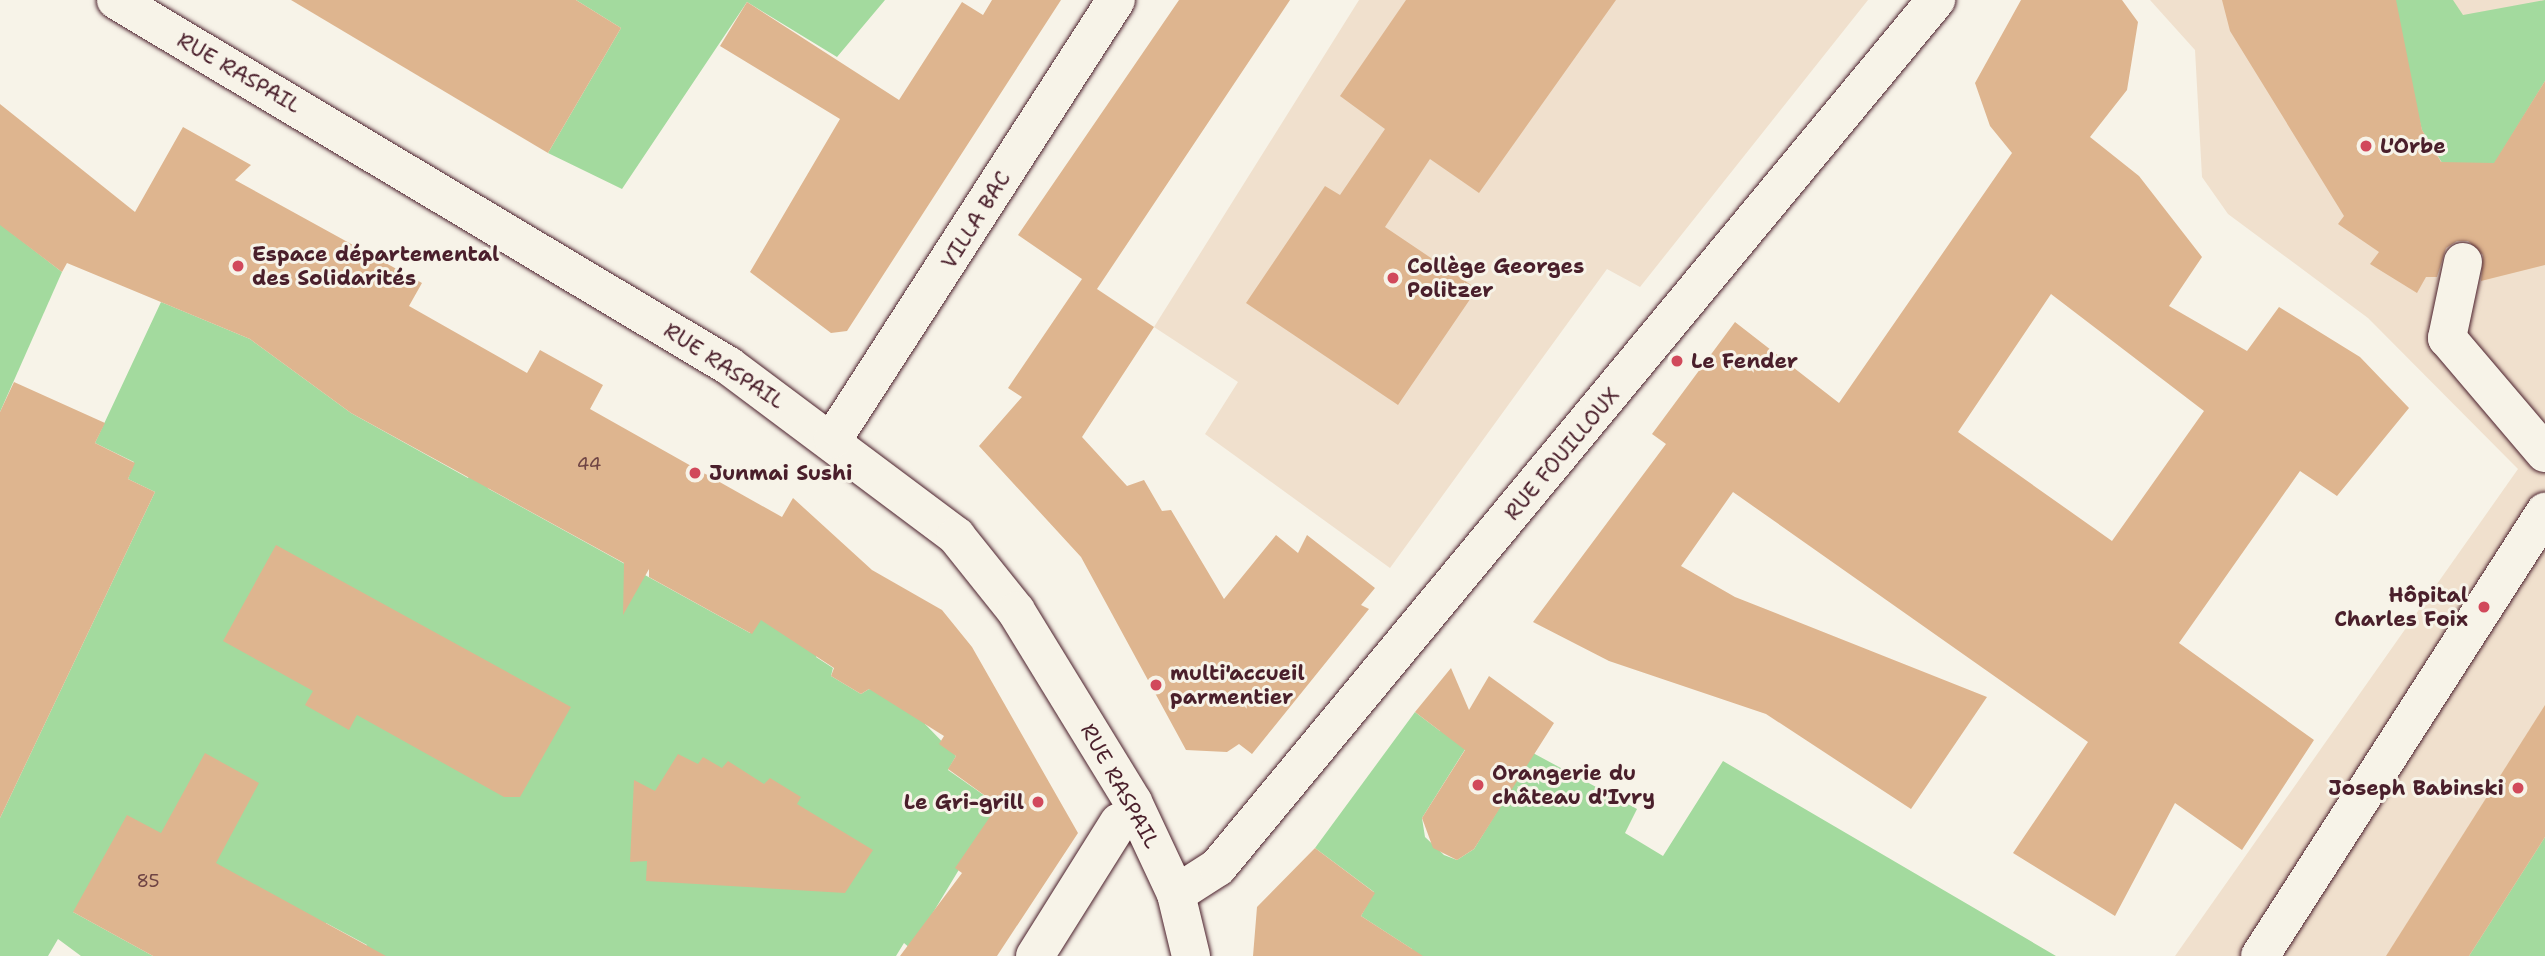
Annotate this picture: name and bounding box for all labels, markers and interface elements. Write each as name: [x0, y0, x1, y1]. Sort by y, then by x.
street label: RUE RASPAIL: [173, 27, 305, 119]
place label: L'Orbe: [2380, 133, 2446, 159]
marker: L'Orbe: [2358, 138, 2374, 154]
street label: VILLA BAC: [936, 167, 1016, 273]
place label: Espace départemental des Solidarités: [252, 241, 499, 291]
place label: Collège Georges Politzer: [1407, 253, 1584, 303]
marker: Espace départemental des Solidarités: [230, 258, 246, 274]
marker: Collège Georges Politzer: [1385, 270, 1401, 286]
street label: RUE RASPAIL: [659, 318, 789, 414]
place label: Le Fender: [1691, 348, 1798, 374]
marker: Le Fender: [1669, 353, 1685, 369]
street label: RUE FOUILLOUX: [1499, 383, 1625, 525]
house number: 44: [577, 453, 601, 475]
place label: Junmai Sushi: [709, 460, 852, 486]
marker: Junmai Sushi: [687, 465, 703, 481]
place label: Hôpital Charles Foix: [2334, 582, 2468, 632]
marker: Hôpital Charles Foix: [2474, 597, 2494, 617]
place label: multi'accueil parmentier: [1170, 660, 1305, 710]
marker: multi'accueil parmentier: [1148, 677, 1164, 693]
street label: RUE RASPAIL: [1075, 719, 1165, 853]
place label: Orangerie du château d'Ivry: [1492, 760, 1655, 810]
place label: Joseph Babinski: [2328, 775, 2504, 801]
marker: Orangerie du château d'Ivry: [1470, 777, 1486, 793]
marker: Joseph Babinski: [2510, 780, 2526, 796]
place label: Le Gri-grill: [904, 789, 1024, 815]
marker: Le Gri-grill: [1030, 794, 1046, 810]
house number: 85: [136, 870, 160, 892]

